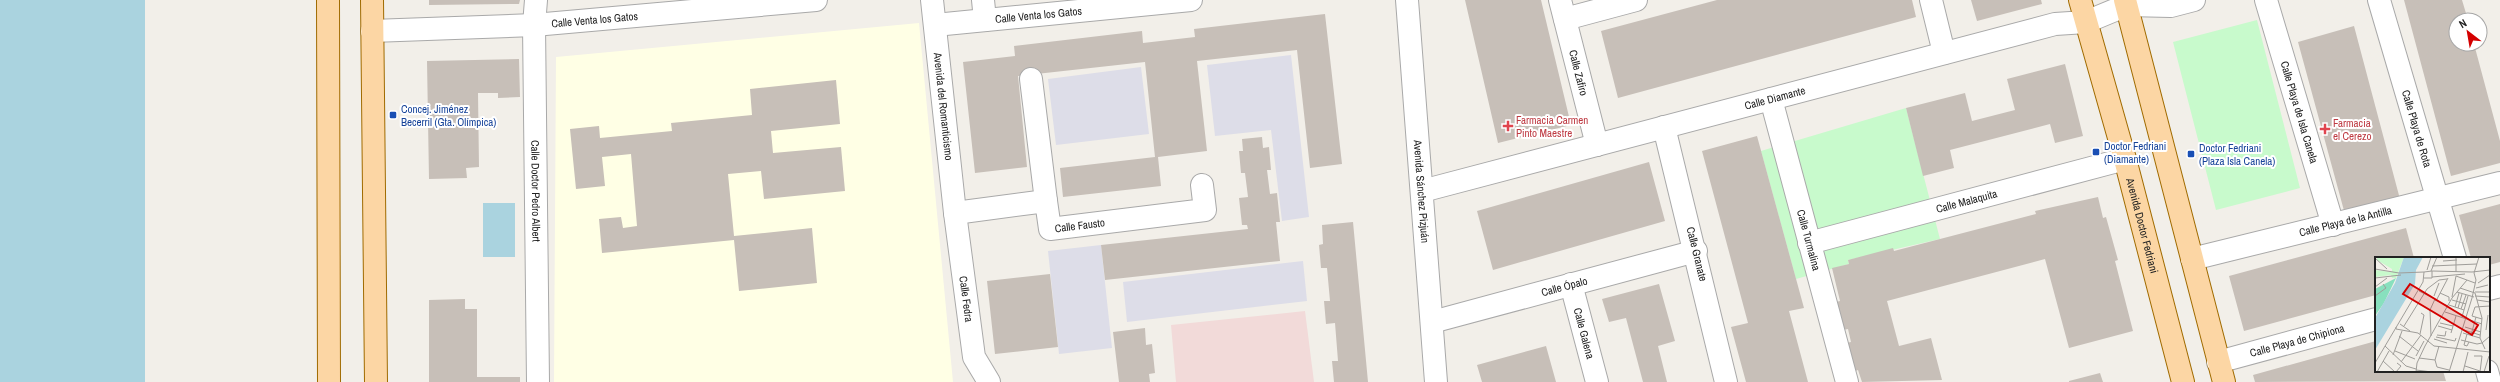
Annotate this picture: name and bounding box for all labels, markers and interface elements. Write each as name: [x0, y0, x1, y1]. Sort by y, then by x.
street label: Calle Venta los Gatos: [995, 4, 1083, 26]
street label: Calle Venta los Gatos: [551, 9, 639, 30]
north arrow: [2448, 12, 2488, 52]
text: N: [2456, 16, 2469, 31]
street label: Calle Zafiro: [1566, 48, 1591, 97]
street label: Avenida del Romanticismo: [931, 51, 956, 161]
street label: Calle Playa de Isla Canela: [2278, 59, 2321, 165]
street label: Calle Diamante: [1743, 83, 1807, 113]
street label: Calle Playa de Rota: [2399, 88, 2435, 169]
place label: Concej. Jiménez Becerril (Gta. Olímpica): [401, 102, 496, 129]
marker: Concej. Jiménez Becerril (Gta. Olímpica): [388, 110, 398, 120]
place label: Farmacia Carmen Pinto Maestre: [1516, 113, 1588, 140]
place label: Farmacia el Cerezo: [2333, 116, 2372, 143]
marker: Farmacia Carmen Pinto Maestre: [1503, 121, 1513, 131]
marker: Farmacia el Cerezo: [2320, 124, 2330, 134]
street label: Avenida Sánchez Pizjuán: [1411, 138, 1432, 244]
place label: Doctor Fedriani (Diamante): [2104, 139, 2166, 166]
street label: Calle Doctor Pedro Albert: [528, 140, 543, 243]
place label: Doctor Fedriani (Plaza Isla Canela): [2199, 141, 2275, 168]
marker: Doctor Fedriani (Diamante): [2091, 147, 2101, 157]
marker: Doctor Fedriani (Plaza Isla Canela): [2186, 149, 2196, 159]
street label: Avenida Doctor Fedriani: [2123, 175, 2161, 275]
street label: Calle Malaquita: [1934, 186, 1999, 216]
street label: Calle Playa de la Antilla: [2298, 203, 2393, 239]
street label: Calle Turmalina: [1794, 208, 1824, 272]
street label: Calle Fausto: [1054, 215, 1106, 235]
street label: Calle Granate: [1683, 225, 1711, 283]
inset map: [2375, 257, 2490, 372]
street label: Calle Ópalo: [1540, 274, 1589, 299]
street label: Calle Fedra: [956, 275, 976, 323]
street label: Calle Galena: [1571, 306, 1598, 360]
street label: Calle Playa de Chipiona: [2248, 321, 2346, 360]

